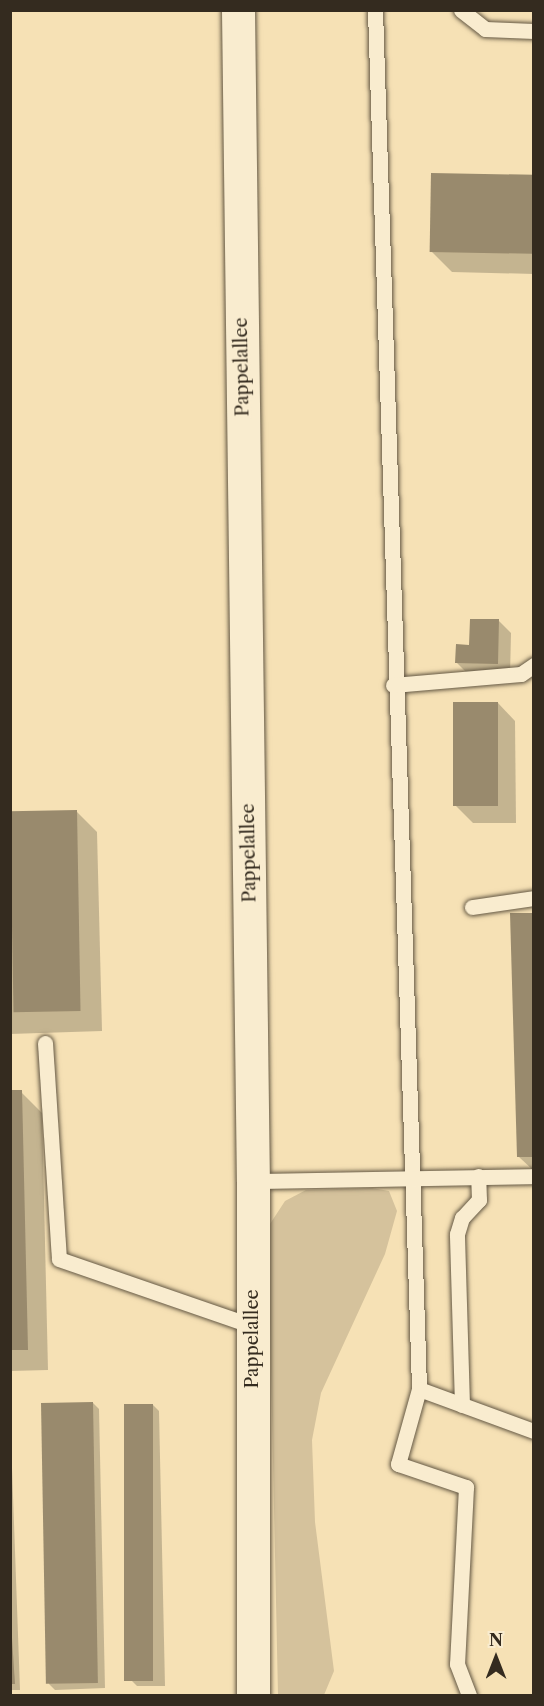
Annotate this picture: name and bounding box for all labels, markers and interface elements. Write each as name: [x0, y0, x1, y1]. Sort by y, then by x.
street label: Pappelallee: [230, 317, 254, 417]
street label: Pappelallee: [237, 803, 261, 903]
street label: Pappelallee: [241, 1289, 263, 1389]
north arrow: [466, 1628, 526, 1688]
text: N: [489, 1630, 503, 1650]

